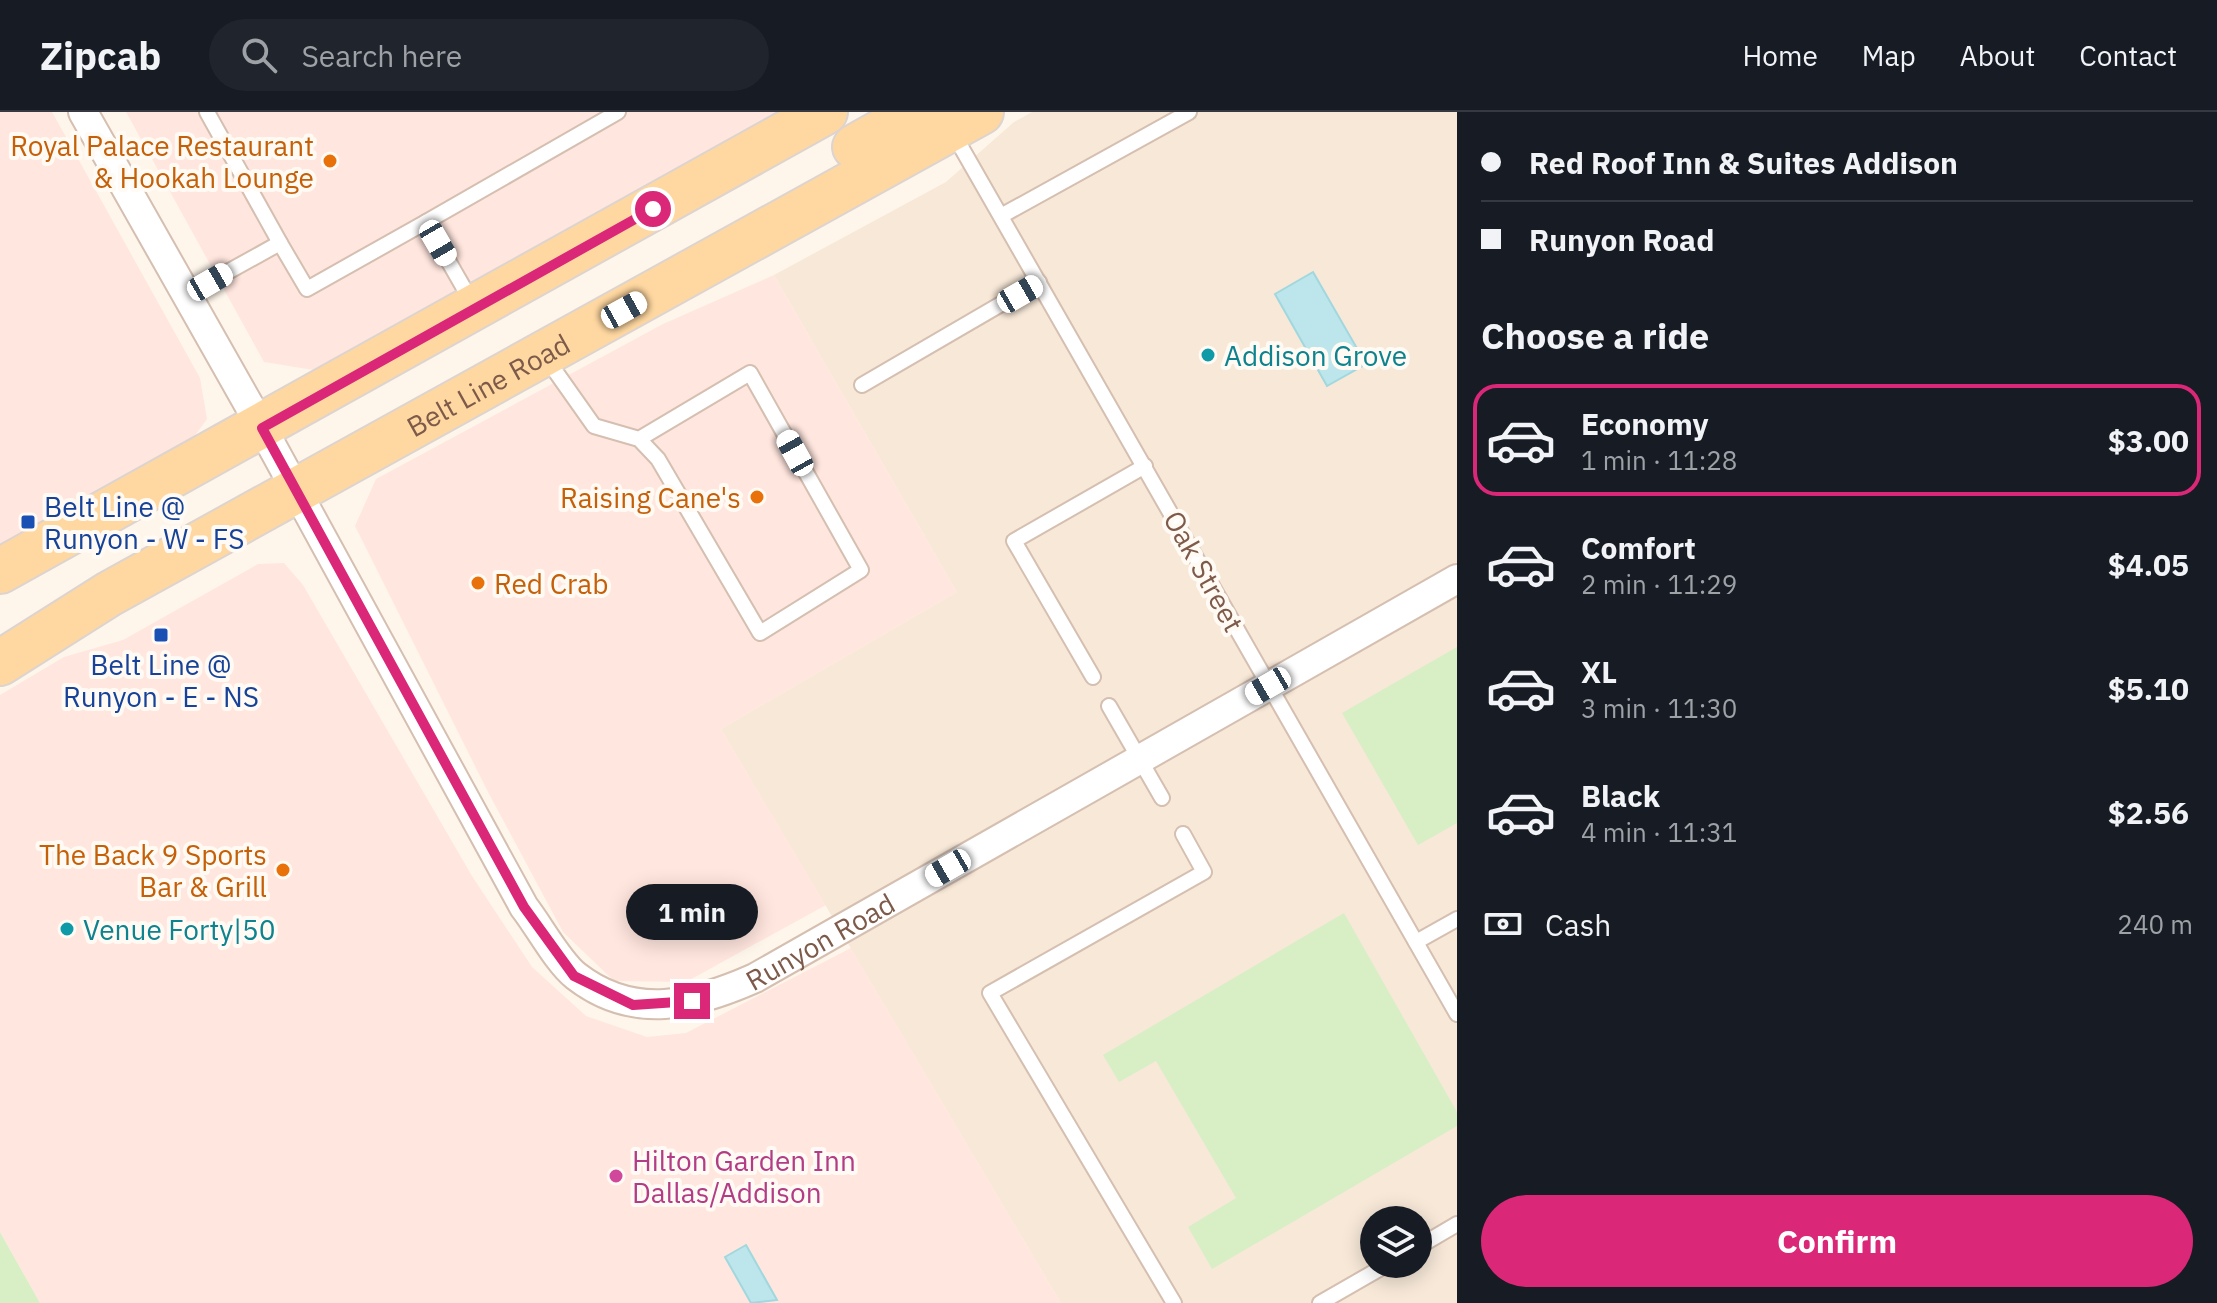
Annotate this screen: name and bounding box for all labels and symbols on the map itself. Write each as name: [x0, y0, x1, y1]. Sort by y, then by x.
place label: Royal Palace Restaurant & Hookah Lounge: [10, 127, 314, 196]
marker: Royal Palace Restaurant & Hookah Lounge: [321, 152, 339, 170]
route start: [635, 191, 671, 227]
car: [416, 216, 460, 270]
car: [183, 260, 237, 304]
car: [993, 272, 1047, 316]
car: [597, 288, 651, 332]
street label: Belt Line Road: [400, 325, 576, 444]
place label: Addison Grove: [1224, 337, 1407, 374]
marker: Addison Grove: [1199, 346, 1217, 364]
car: [773, 426, 817, 480]
place label: Raising Cane's: [560, 479, 741, 516]
place label: Belt Line @ Runyon - W - FS: [44, 488, 245, 557]
marker: Raising Cane's: [748, 488, 766, 506]
street label: Oak Street: [1156, 504, 1252, 638]
marker: Belt Line @ Runyon - W - FS: [19, 513, 37, 531]
place label: Red Crab: [494, 565, 608, 602]
marker: Red Crab: [469, 574, 487, 592]
marker: Belt Line @ Runyon - E - NS: [152, 626, 170, 644]
place label: Belt Line @ Runyon - E - NS: [63, 646, 259, 715]
car: [1241, 664, 1295, 708]
place label: The Back 9 Sports Bar & Grill: [39, 836, 267, 905]
car: [921, 846, 975, 890]
marker: The Back 9 Sports Bar & Grill: [274, 861, 292, 879]
street label: Runyon Road: [739, 884, 901, 998]
callout: 1 min: [626, 885, 758, 941]
place label: Venue Forty|50: [83, 911, 276, 948]
marker: Venue Forty|50: [58, 920, 76, 938]
route end: [674, 983, 710, 1019]
place label: Hilton Garden Inn Dallas/Addison: [632, 1142, 856, 1211]
marker: Hilton Garden Inn Dallas/Addison: [607, 1167, 625, 1185]

